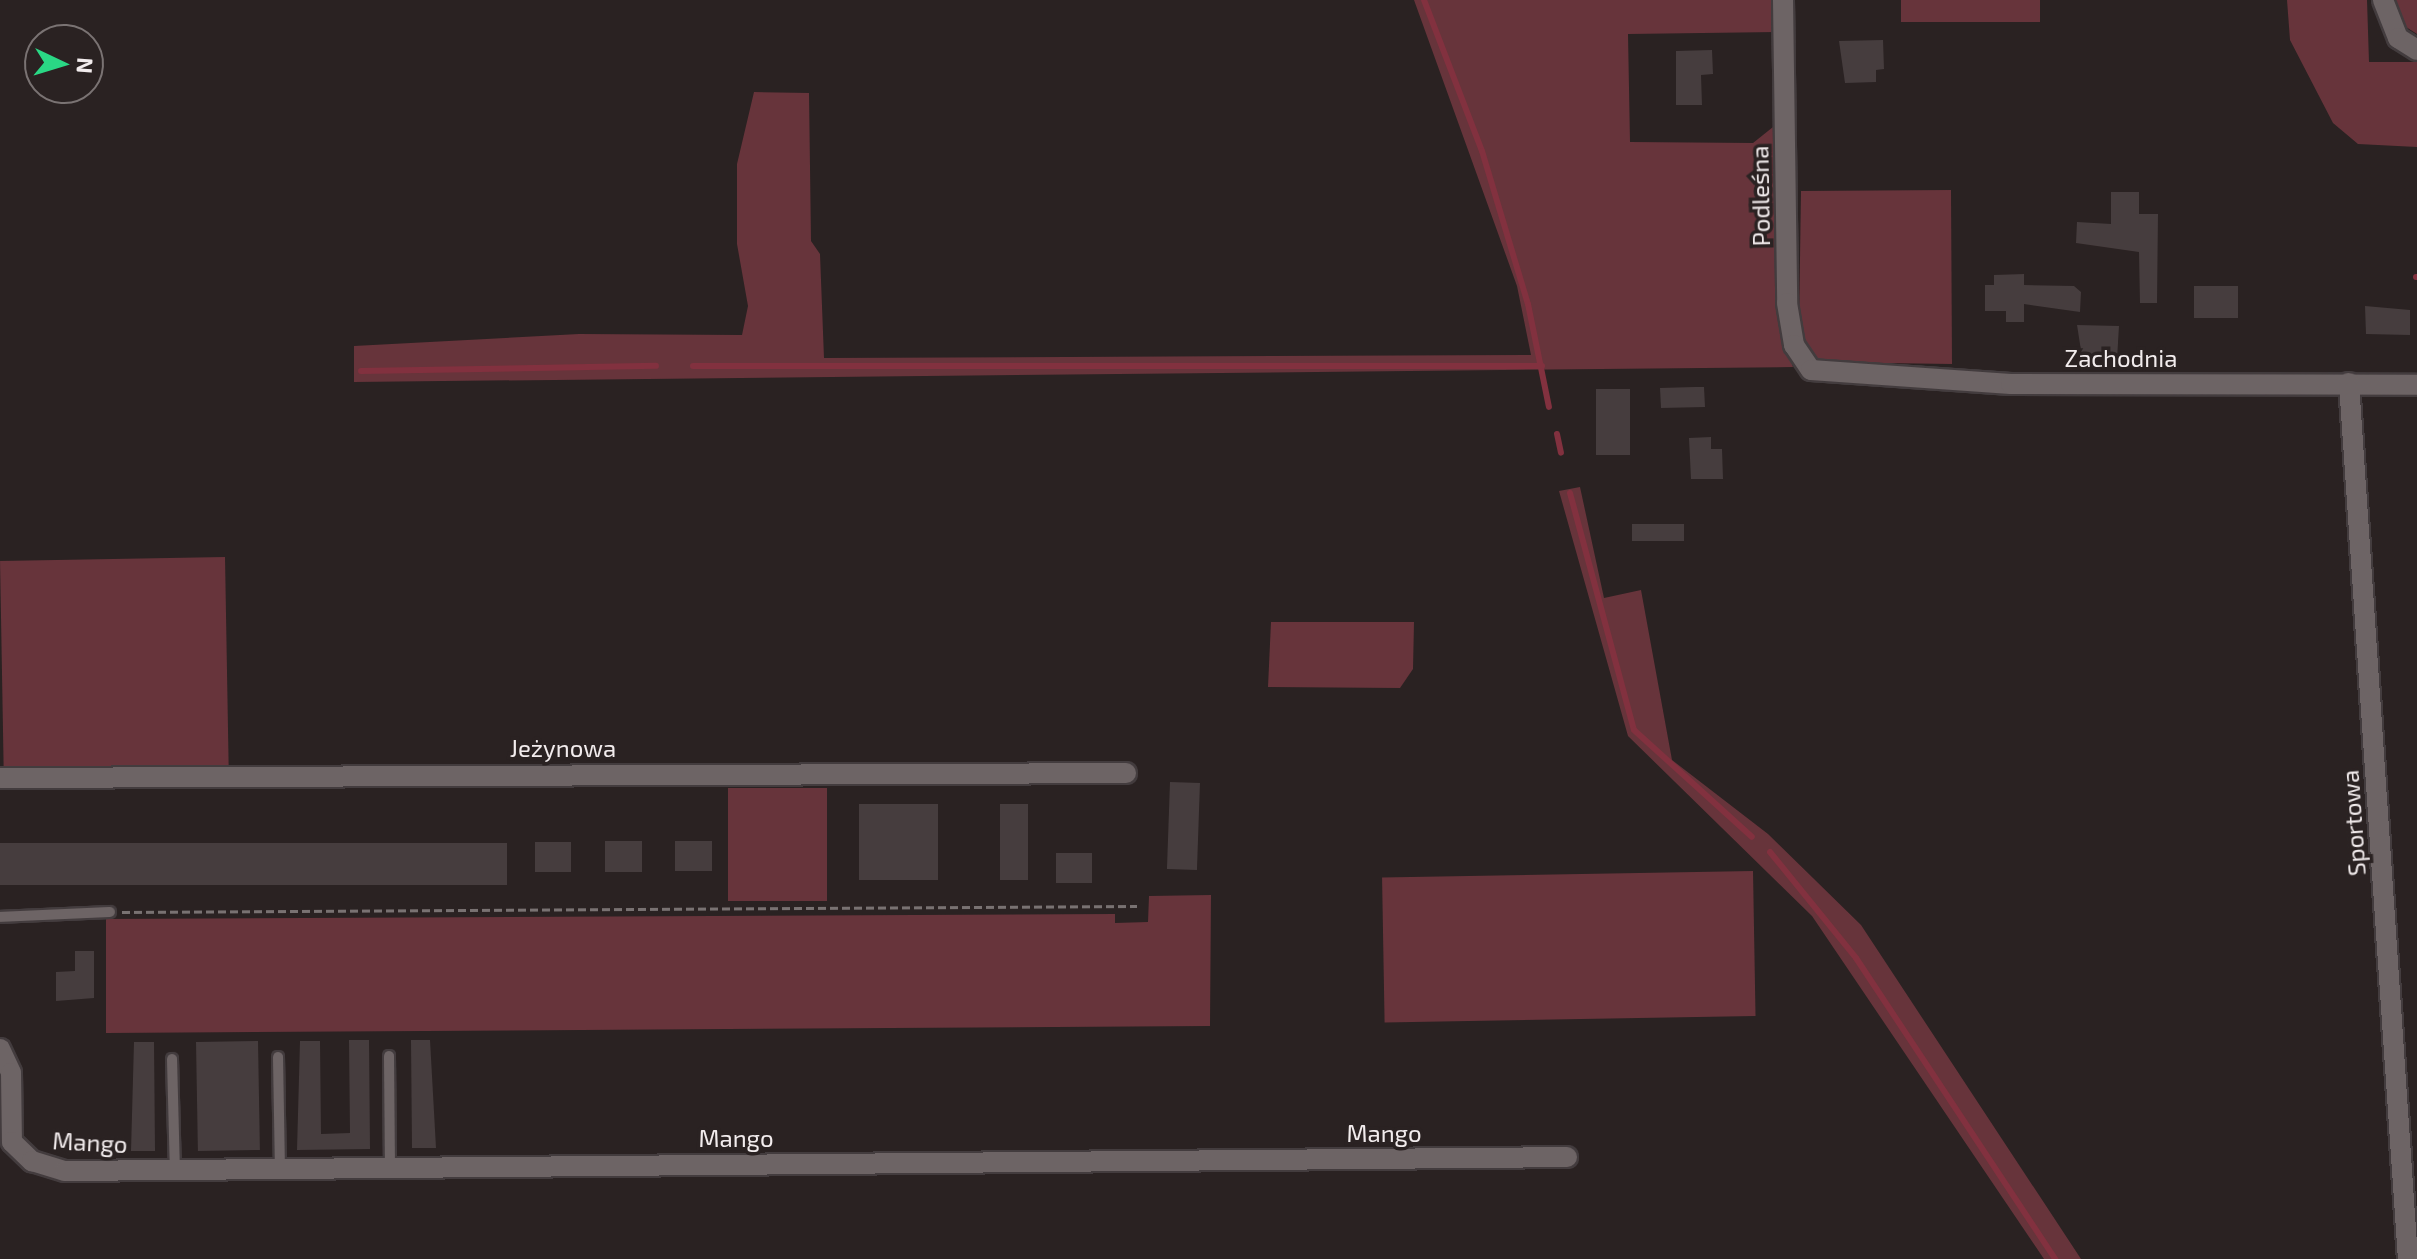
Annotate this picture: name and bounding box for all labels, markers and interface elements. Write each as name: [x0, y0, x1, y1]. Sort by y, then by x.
north arrow: [24, 24, 104, 104]
text: N: [72, 57, 99, 74]
street label: Podleśna: [1745, 145, 1775, 247]
street label: Zachodnia: [2065, 344, 2177, 372]
street label: Jeżynowa: [510, 734, 616, 762]
street label: Sportowa: [2335, 769, 2371, 877]
street label: Mango: [1346, 1119, 1422, 1147]
street label: Mango: [698, 1124, 774, 1152]
street label: Mango: [52, 1126, 128, 1158]

